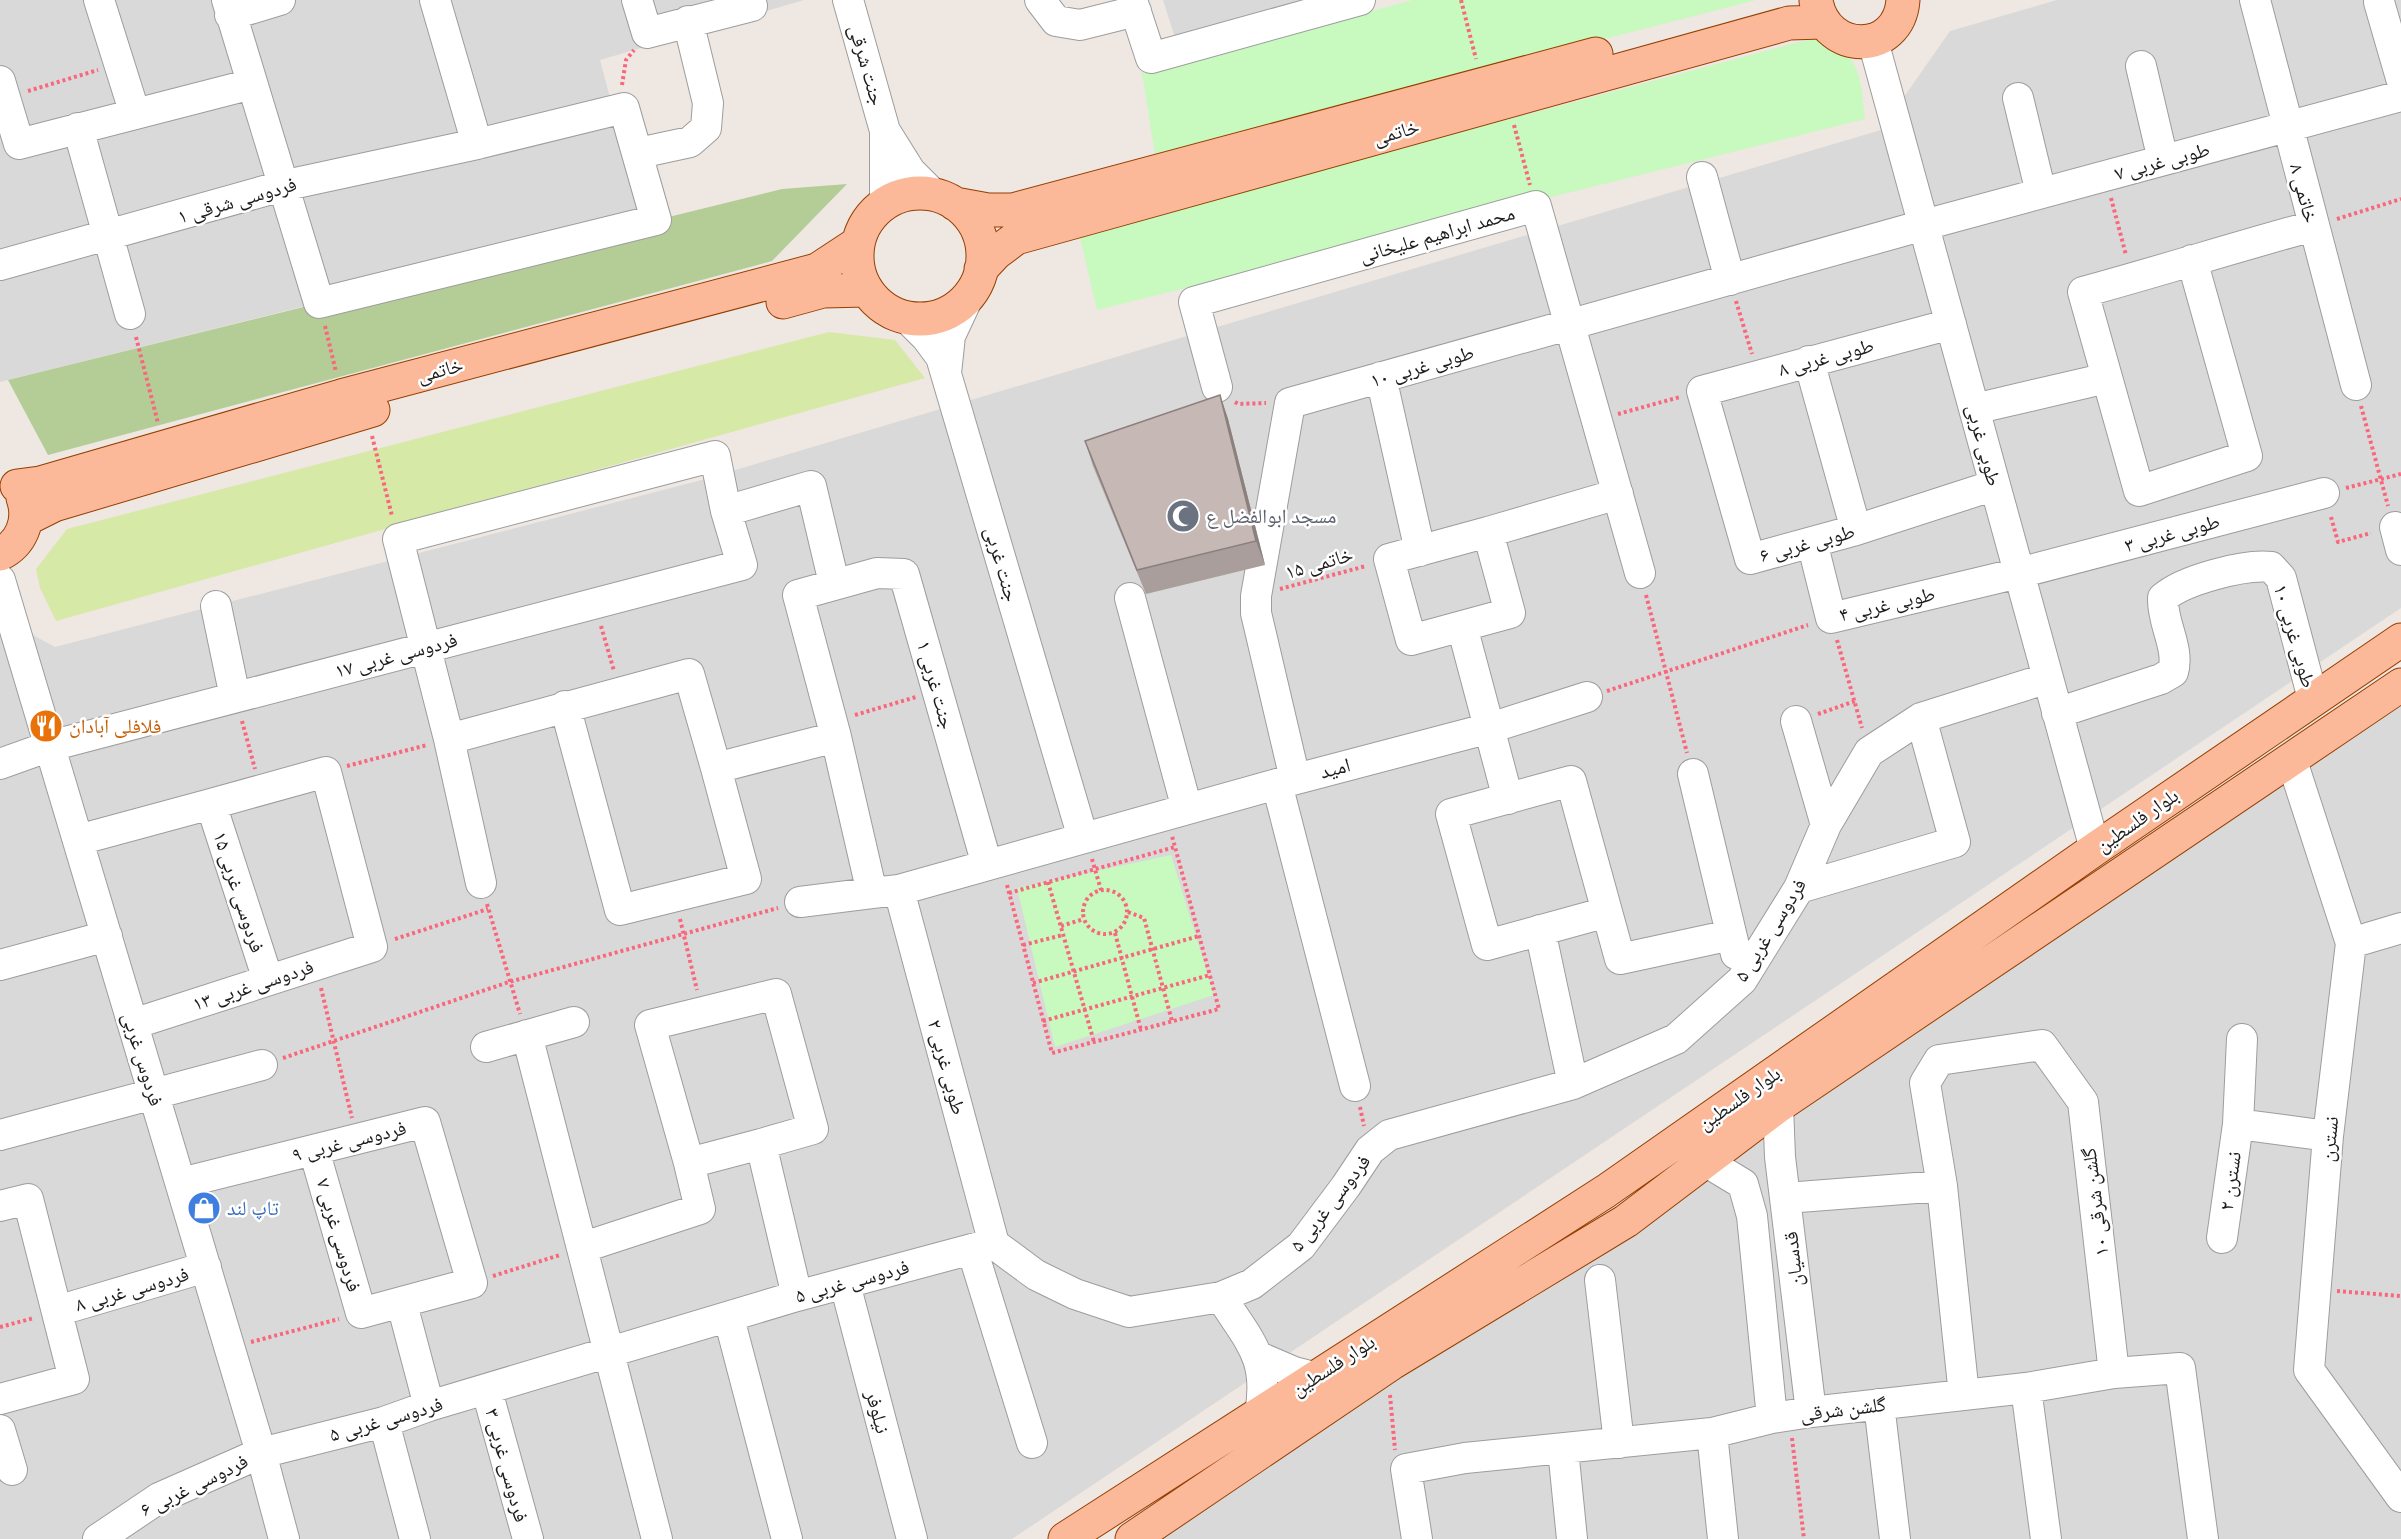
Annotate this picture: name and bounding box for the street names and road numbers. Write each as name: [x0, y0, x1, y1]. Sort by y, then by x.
street label: جنت شرقی: [841, 22, 889, 109]
street label: خاتمی: [1371, 115, 1423, 153]
street label: طوبی غربی ۷: [2112, 138, 2213, 188]
street label: خاتمی ۸: [2282, 161, 2323, 226]
street label: فردوسی شرقی ۱: [175, 173, 300, 231]
street label: محمد ابراهیم علیخانی: [1357, 201, 1518, 271]
street label: طوبی غربی ۸: [1776, 334, 1877, 384]
street label: طوبی غربی ۱۰: [1368, 341, 1477, 395]
street label: خاتمی: [415, 353, 467, 391]
street label: طوبی غربی: [1959, 402, 2005, 489]
street label: طوبی غربی ۳: [2122, 510, 2223, 560]
street label: طوبی غربی ۶: [1757, 520, 1858, 570]
street label: جنت غربی: [977, 524, 1023, 605]
street label: خاتمی ۱۵: [1283, 543, 1357, 587]
street label: طوبی غربی ۴: [1837, 582, 1938, 630]
street label: طوبی غربی ۱۰: [2266, 582, 2320, 691]
street label: فردوسی غربی ۱۷: [332, 628, 461, 686]
street label: جنت غربی ۱: [909, 638, 959, 733]
street label: امید: [1317, 753, 1354, 786]
street label: بلوار فلسطین: [2092, 784, 2185, 860]
street label: فردوسی غربی ۱۵: [205, 829, 269, 956]
street label: فردوسی غربی ۵: [1730, 875, 1814, 987]
street label: فردوسی غربی ۱۳: [190, 955, 317, 1019]
street label: فردوس غربی: [115, 1010, 168, 1110]
street label: طوبی غربی ۲: [920, 1017, 970, 1118]
street label: بلوار فلسطین: [1694, 1062, 1787, 1138]
street label: نسترن: [2316, 1115, 2346, 1163]
street label: فردوسی غربی ۹: [290, 1116, 409, 1170]
street label: گلشن شرقی ۱۰: [2077, 1146, 2117, 1257]
street label: فردوسی غربی ۵: [1285, 1150, 1378, 1258]
street label: نسترن ۲: [2215, 1150, 2249, 1213]
street label: فردوسی غربی ۷: [308, 1176, 366, 1295]
street label: قدسیان: [1779, 1230, 1811, 1288]
street label: فردوسی غربی ۵: [793, 1255, 912, 1311]
street label: فردوسی غربی ۸: [73, 1262, 192, 1320]
street label: بلوار فلسطین: [1287, 1330, 1381, 1403]
street label: نیلوفر: [858, 1387, 894, 1437]
street label: فردوسی غربی ۵: [327, 1392, 446, 1450]
street label: گلشن شرقی: [1799, 1393, 1888, 1429]
street label: فردوسی غربی ۳: [477, 1406, 533, 1525]
street label: فردوسی غربی ۶: [137, 1450, 253, 1524]

